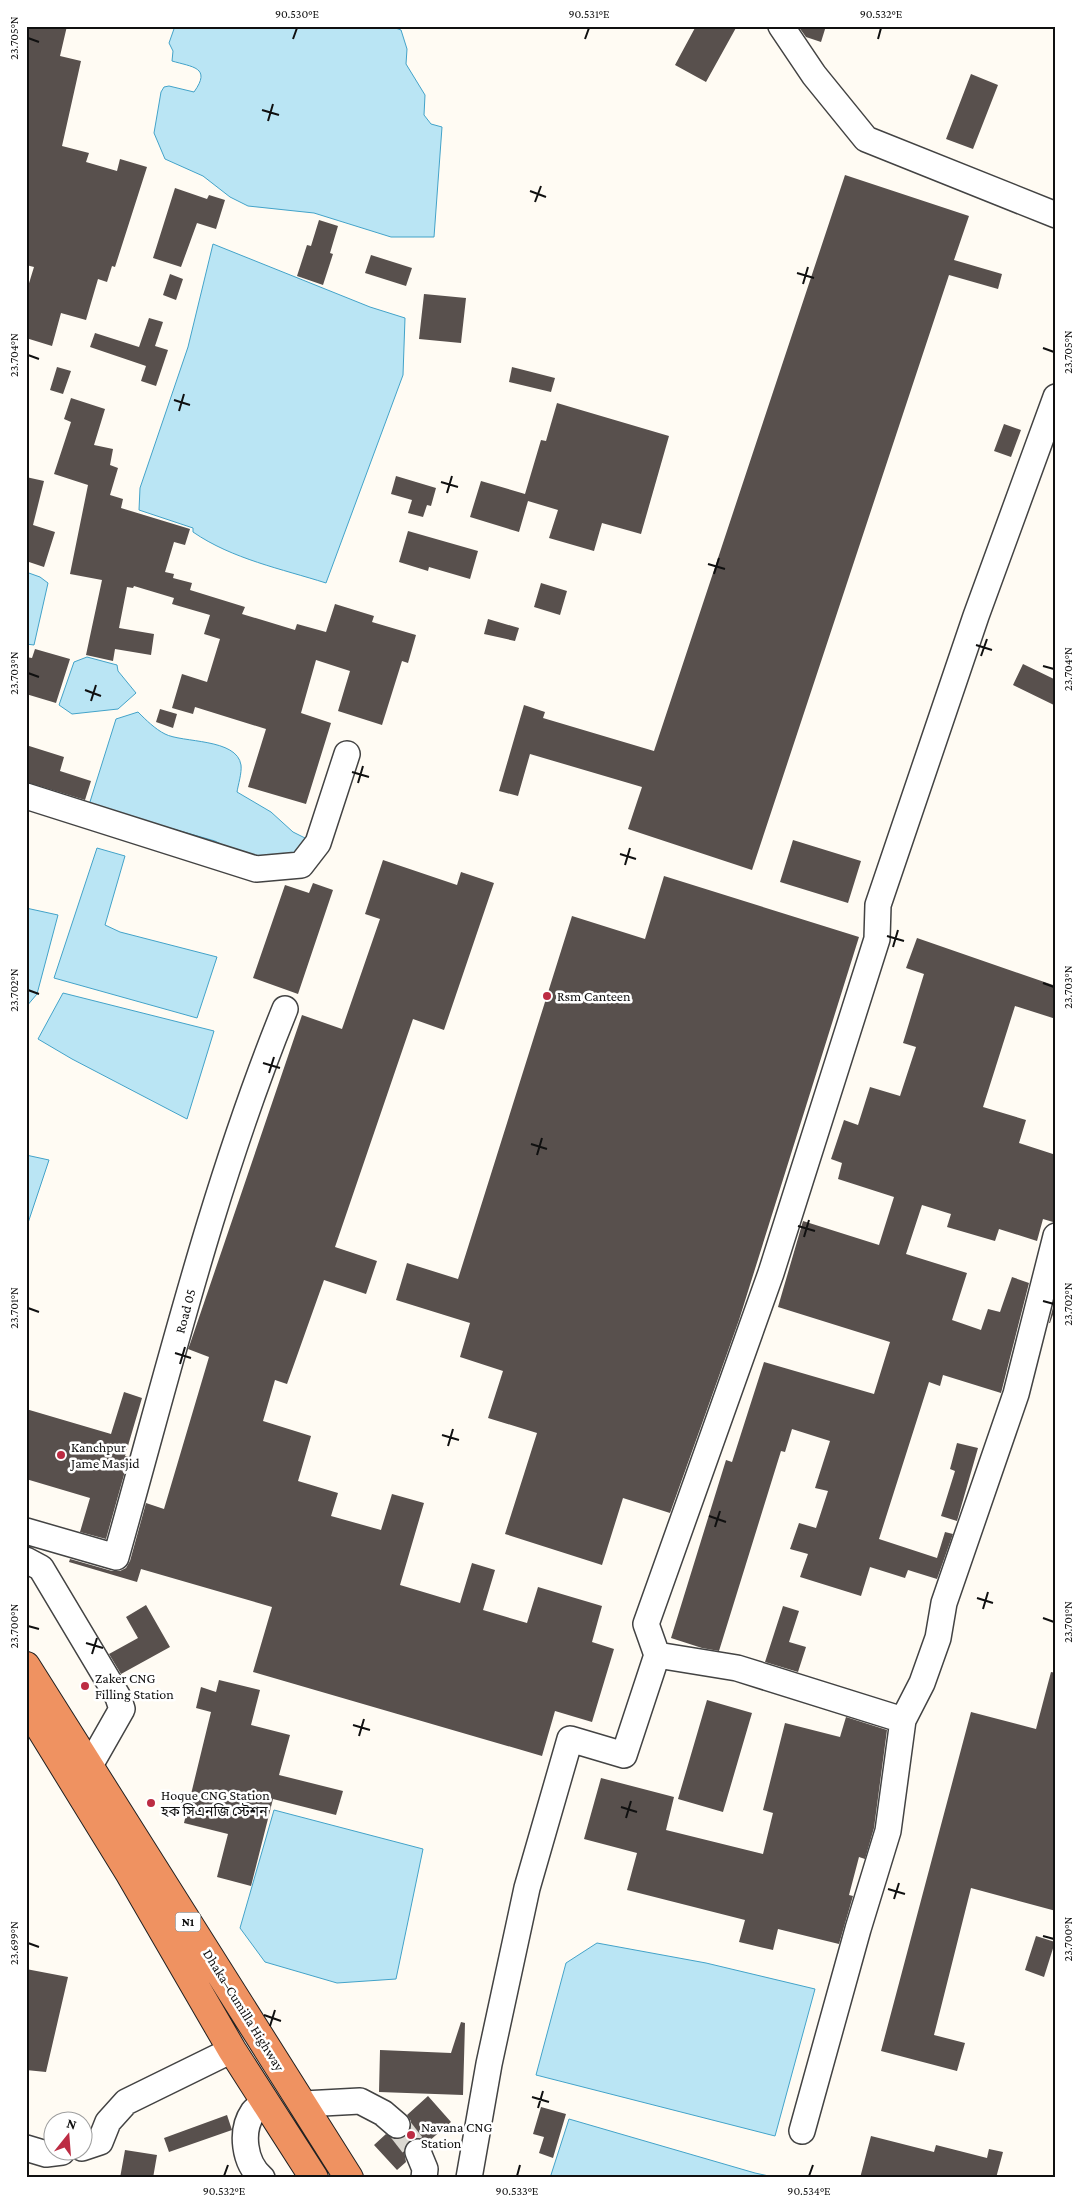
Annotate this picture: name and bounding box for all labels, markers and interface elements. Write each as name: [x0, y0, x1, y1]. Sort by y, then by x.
text: 90.530°E: [275, 7, 320, 21]
text: 90.531°E: [569, 7, 610, 21]
text: 90.532°E: [860, 7, 903, 21]
text: 23.705°N: [7, 16, 21, 60]
text: 23.705°N: [1061, 330, 1075, 374]
text: 23.704°N: [7, 333, 21, 377]
text: 23.704°N: [1061, 647, 1075, 691]
text: 23.703°N: [7, 651, 21, 695]
text: 23.703°N: [1061, 965, 1075, 1009]
text: 23.702°N: [7, 968, 21, 1012]
place label: Rsm Canteen: [557, 988, 631, 1004]
marker: Rsm Canteen: [541, 990, 553, 1002]
text: 23.702°N: [1061, 1282, 1075, 1326]
text: 23.701°N: [7, 1287, 21, 1329]
street label: Road 05: [171, 1287, 199, 1335]
place label: Kanchpur Jame Masjid: [69, 1439, 140, 1472]
marker: Kanchpur Jame Masjid: [55, 1449, 67, 1461]
text: 23.701°N: [1061, 1601, 1075, 1643]
text: 23.700°N: [7, 1604, 21, 1648]
place label: Zaker CNG Filling Station: [95, 1670, 174, 1702]
marker: Zaker CNG Filling Station: [79, 1680, 91, 1692]
place label: Hoque CNG Station হক সিএনজি স্টেশন: [160, 1787, 270, 1819]
marker: Hoque CNG Station হক সিএনজি স্টেশন: [145, 1797, 157, 1809]
road number: N1: [176, 1912, 200, 1931]
text: 23.700°N: [1061, 1917, 1075, 1961]
text: 23.699°N: [7, 1921, 21, 1965]
street label: Dhaka–Cumilla Highway: [200, 1946, 288, 2074]
north arrow: [42, 2112, 92, 2162]
text: N: [65, 2115, 79, 2133]
place label: Navana CNG Station: [421, 2119, 492, 2151]
marker: Navana CNG Station: [405, 2129, 417, 2141]
text: 90.532°E: [203, 2184, 246, 2198]
text: 90.533°E: [496, 2184, 539, 2198]
text: 90.534°E: [787, 2184, 831, 2198]

